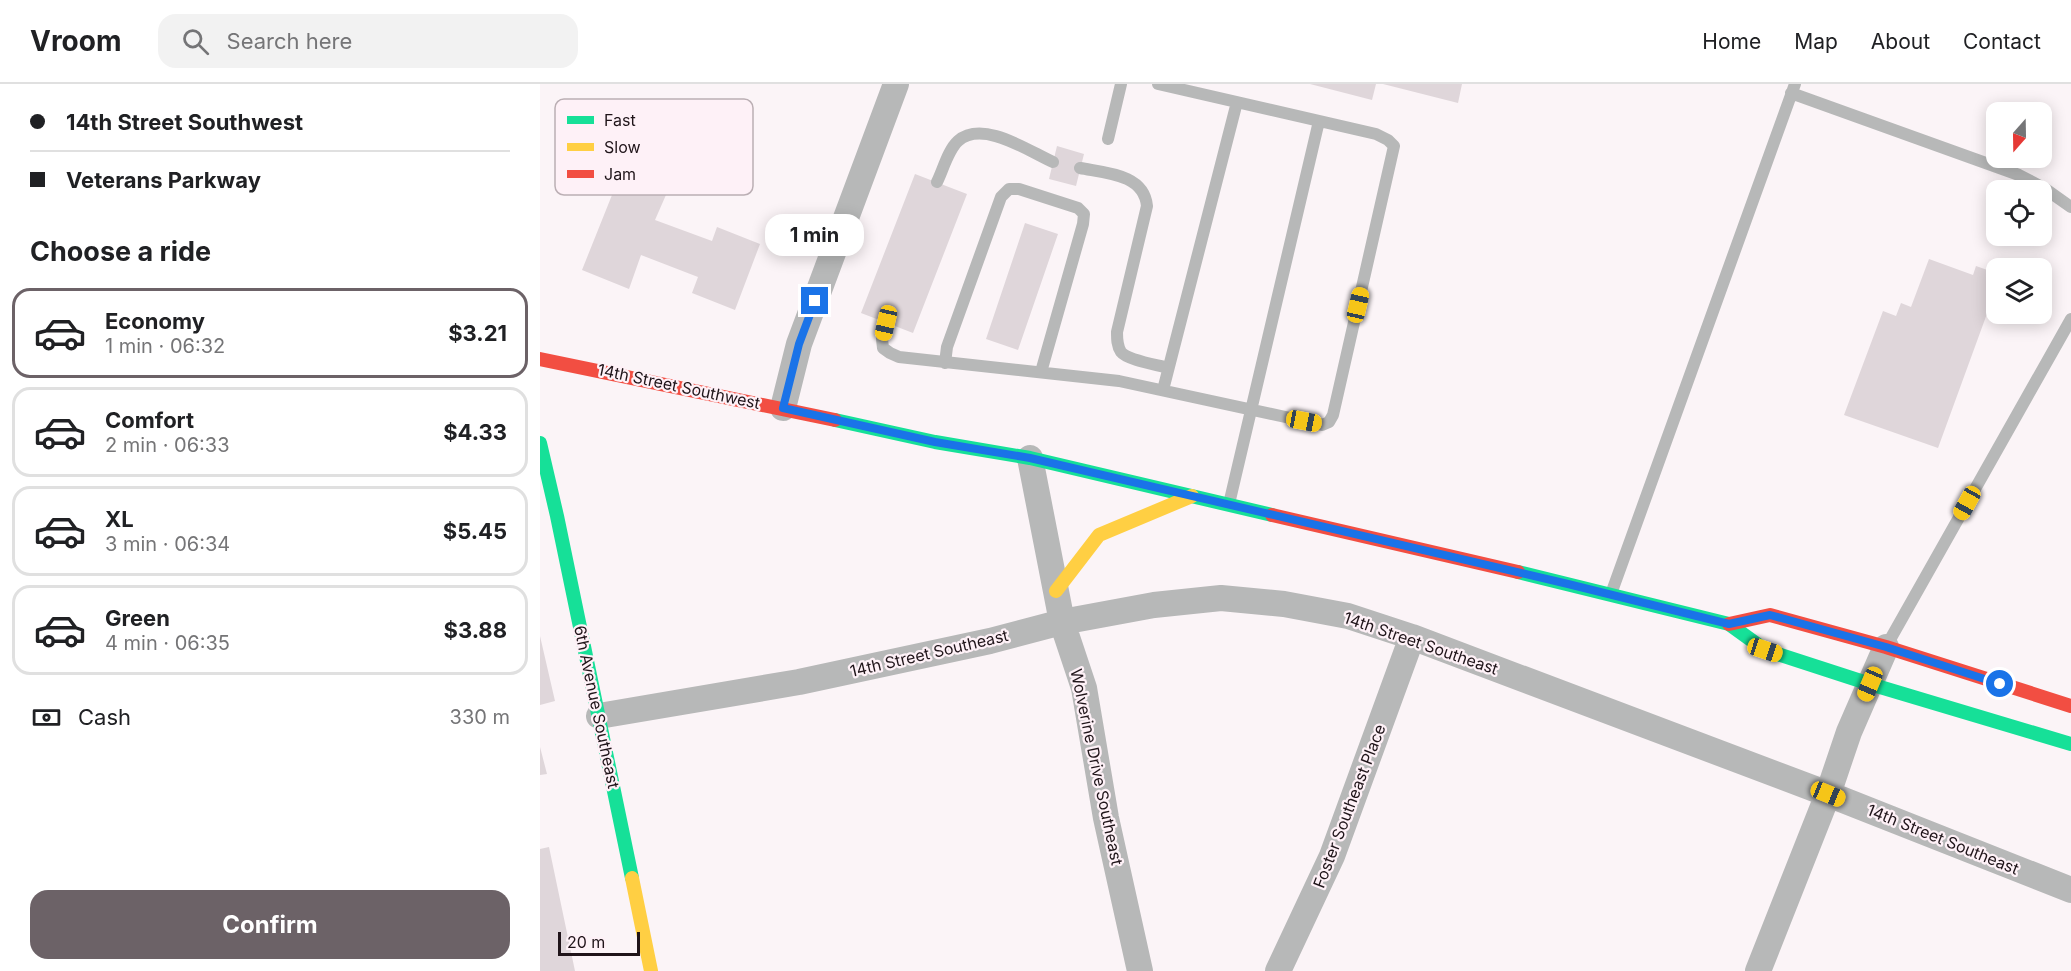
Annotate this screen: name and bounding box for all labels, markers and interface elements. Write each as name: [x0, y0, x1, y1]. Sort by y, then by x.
search box: [158, 14, 578, 68]
text: Vroom: [30, 24, 122, 58]
icon: search: [179, 25, 212, 58]
text: Search here: [227, 28, 352, 54]
text: Home: [1702, 29, 1761, 54]
text: Map: [1794, 29, 1838, 54]
text: About: [1871, 29, 1930, 54]
text: Contact: [1963, 29, 2041, 54]
legend: [555, 99, 753, 195]
north arrow: [1986, 102, 2052, 168]
map controls: [1986, 102, 2052, 324]
text: 14th Street Southwest: [66, 109, 303, 135]
text: Fast: [604, 110, 636, 130]
text: Slow: [604, 137, 641, 157]
text: Jam: [604, 164, 636, 184]
text: Veterans Parkway: [66, 167, 261, 193]
button: locate: [1986, 180, 2052, 246]
callout: 1 min: [766, 214, 864, 256]
text: 1 min: [790, 223, 839, 247]
text: Choose a ride: [30, 235, 211, 268]
button: layers: [1986, 258, 2052, 324]
car: [1345, 285, 1371, 325]
route end: [801, 287, 828, 314]
car: [873, 303, 899, 343]
icon: car: [33, 306, 87, 360]
text: Economy: [105, 308, 205, 334]
text: $3.21: [448, 320, 507, 346]
text: 1 min · 06:32: [105, 334, 225, 358]
street label: 14th Street Southwest: [596, 359, 762, 413]
icon: car: [33, 405, 87, 459]
text: Comfort: [105, 407, 194, 433]
car: [1285, 409, 1323, 433]
text: $4.33: [443, 419, 507, 445]
text: 2 min · 06:33: [105, 433, 230, 457]
car: [1950, 483, 1984, 523]
icon: car: [33, 504, 87, 558]
text: XL: [105, 506, 134, 532]
text: $5.45: [443, 518, 507, 544]
text: 3 min · 06:34: [105, 532, 230, 556]
icon: car: [33, 603, 87, 657]
text: Green: [105, 605, 170, 631]
street label: 14th Street Southeast: [1341, 607, 1501, 679]
text: $3.88: [443, 617, 507, 643]
street label: 6th Avenue Southeast: [570, 624, 624, 790]
street label: 14th Street Southeast: [848, 625, 1010, 681]
text: 4 min · 06:35: [105, 631, 230, 655]
car: [1745, 636, 1785, 664]
car: [1855, 664, 1885, 704]
street label: Wolverine Drive Southeast: [1066, 667, 1128, 867]
route start: [1986, 670, 2013, 697]
icon: cash: [30, 701, 63, 734]
text: Cash: [78, 704, 131, 730]
text: 330 m: [450, 705, 510, 729]
street label: Foster Southeast Place: [1308, 721, 1390, 891]
car: [1808, 779, 1848, 809]
street label: 14th Street Southeast: [1864, 799, 2022, 879]
button: Confirm: [30, 890, 510, 959]
scale bar: [558, 929, 640, 956]
text: 20 m: [567, 932, 605, 952]

